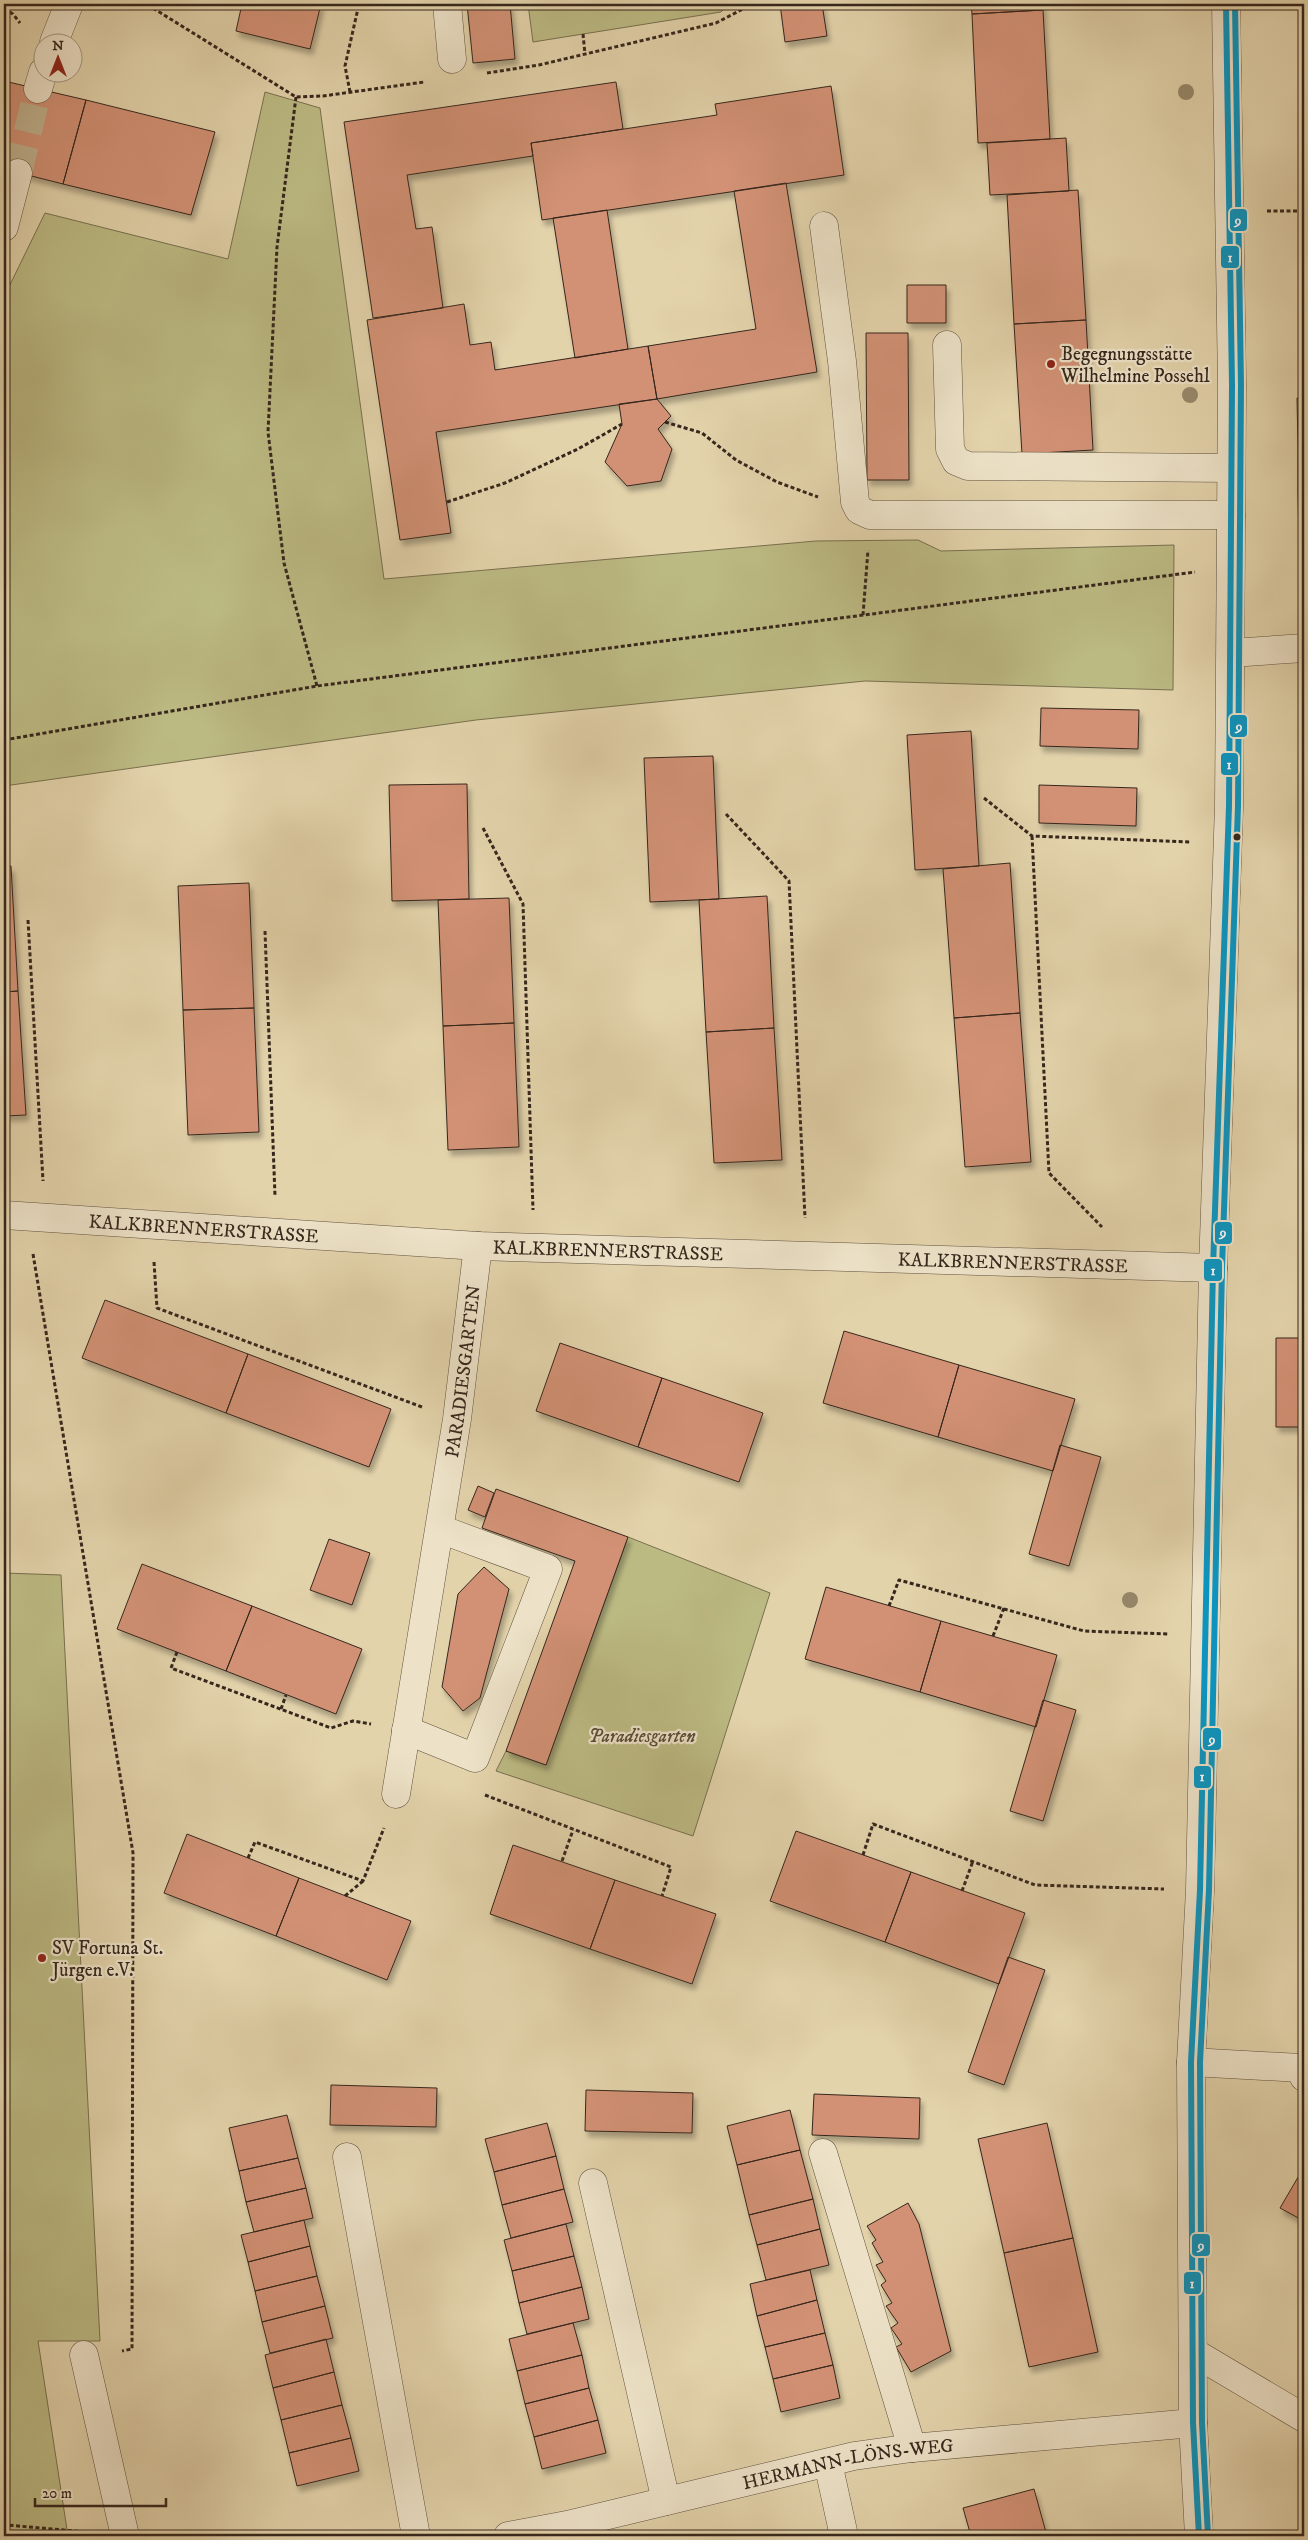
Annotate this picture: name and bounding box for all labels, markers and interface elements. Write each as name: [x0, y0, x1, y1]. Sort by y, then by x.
north arrow: [32, 32, 82, 82]
text: N: [52, 37, 64, 55]
line badge: 9: [1229, 208, 1248, 232]
text: 9: [1234, 212, 1242, 230]
line badge: 1: [1220, 245, 1240, 269]
text: 1: [1227, 249, 1233, 267]
place label: Begegnungsstätte Wilhelmine Possehl: [1060, 343, 1210, 388]
marker: Begegnungsstätte Wilhelmine Possehl: [1045, 358, 1057, 370]
line badge: 9: [1229, 714, 1248, 738]
text: 9: [1235, 718, 1243, 736]
line badge: 1: [1220, 752, 1239, 776]
text: 1: [1226, 756, 1232, 774]
unlabelled marker: [1232, 832, 1242, 842]
street label: KALKBRENNERSTRASSE: [88, 1211, 319, 1249]
line badge: 9: [1214, 1221, 1233, 1245]
text: 9: [1219, 1224, 1227, 1242]
street label: KALKBRENNERSTRASSE: [492, 1236, 723, 1266]
street label: KALKBRENNERSTRASSE: [897, 1249, 1128, 1278]
line badge: 1: [1203, 1258, 1223, 1282]
text: 1: [1210, 1262, 1216, 1280]
street label: PARADIESGARTEN: [441, 1284, 486, 1460]
park label: Paradiesgarten: [588, 1725, 696, 1748]
line badge: 9: [1202, 1727, 1222, 1751]
text: 9: [1208, 1731, 1216, 1749]
line badge: 1: [1193, 1765, 1212, 1789]
text: 1: [1199, 1768, 1205, 1786]
place label: SV Fortuna St. Jürgen e.V.: [50, 1937, 163, 1982]
marker: SV Fortuna St. Jürgen e.V.: [36, 1952, 48, 1964]
line badge: 9: [1191, 2233, 1211, 2257]
text: 9: [1197, 2237, 1205, 2255]
line badge: 1: [1183, 2271, 1202, 2295]
text: 1: [1189, 2275, 1195, 2293]
street label: HERMANN-LÖNS-WEG: [740, 2434, 955, 2495]
scale bar: [35, 2475, 166, 2507]
text: 20 m: [42, 2484, 72, 2503]

